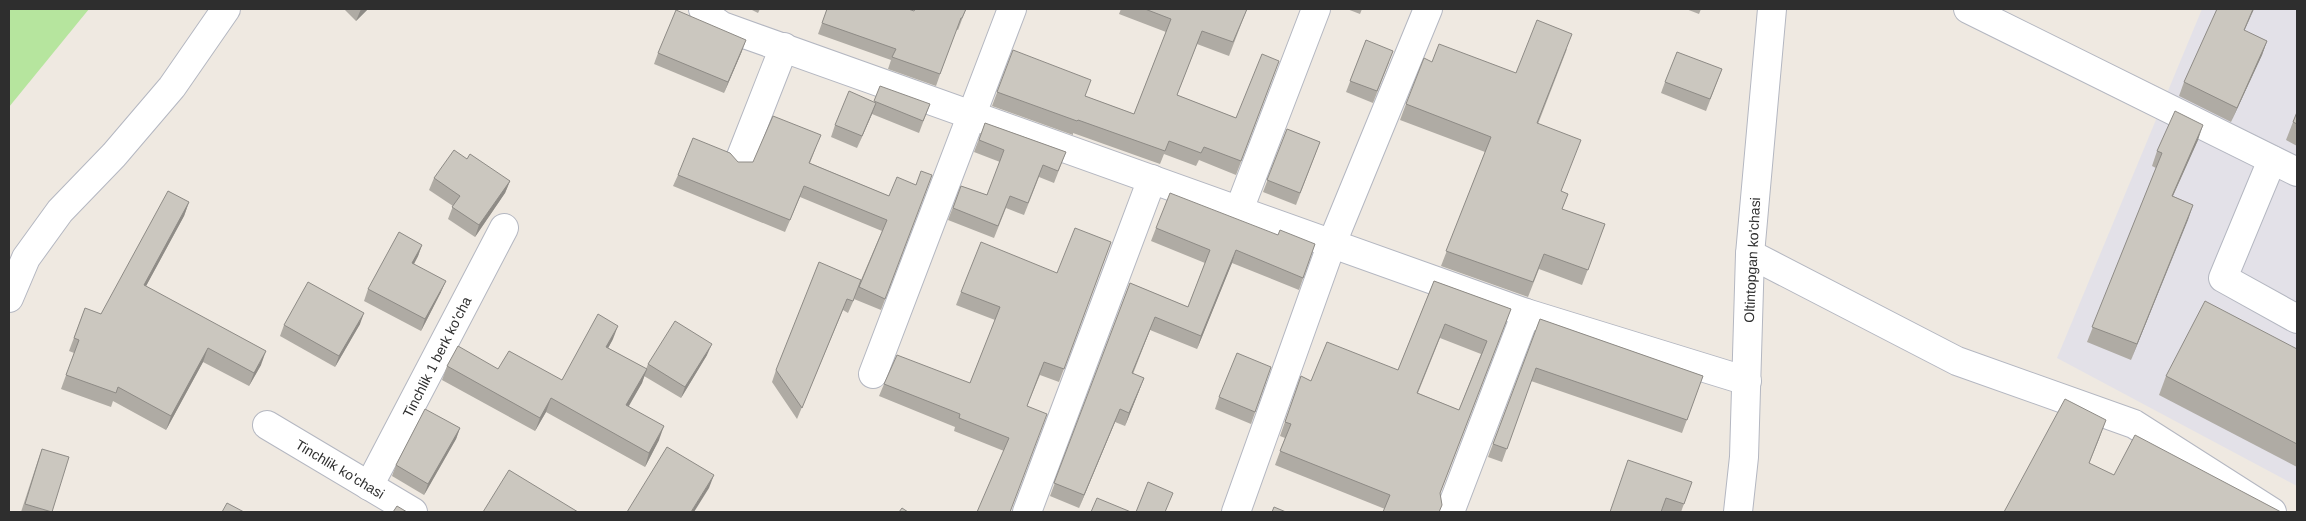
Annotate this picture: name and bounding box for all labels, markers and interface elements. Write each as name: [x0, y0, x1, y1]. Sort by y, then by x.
street label: Oltintopgan ko'chasi: [1741, 197, 1763, 323]
street label: Tinchlik 1 berk ko'cha: [400, 294, 475, 420]
street label: Tinchlik ko'chasi: [293, 436, 387, 502]

